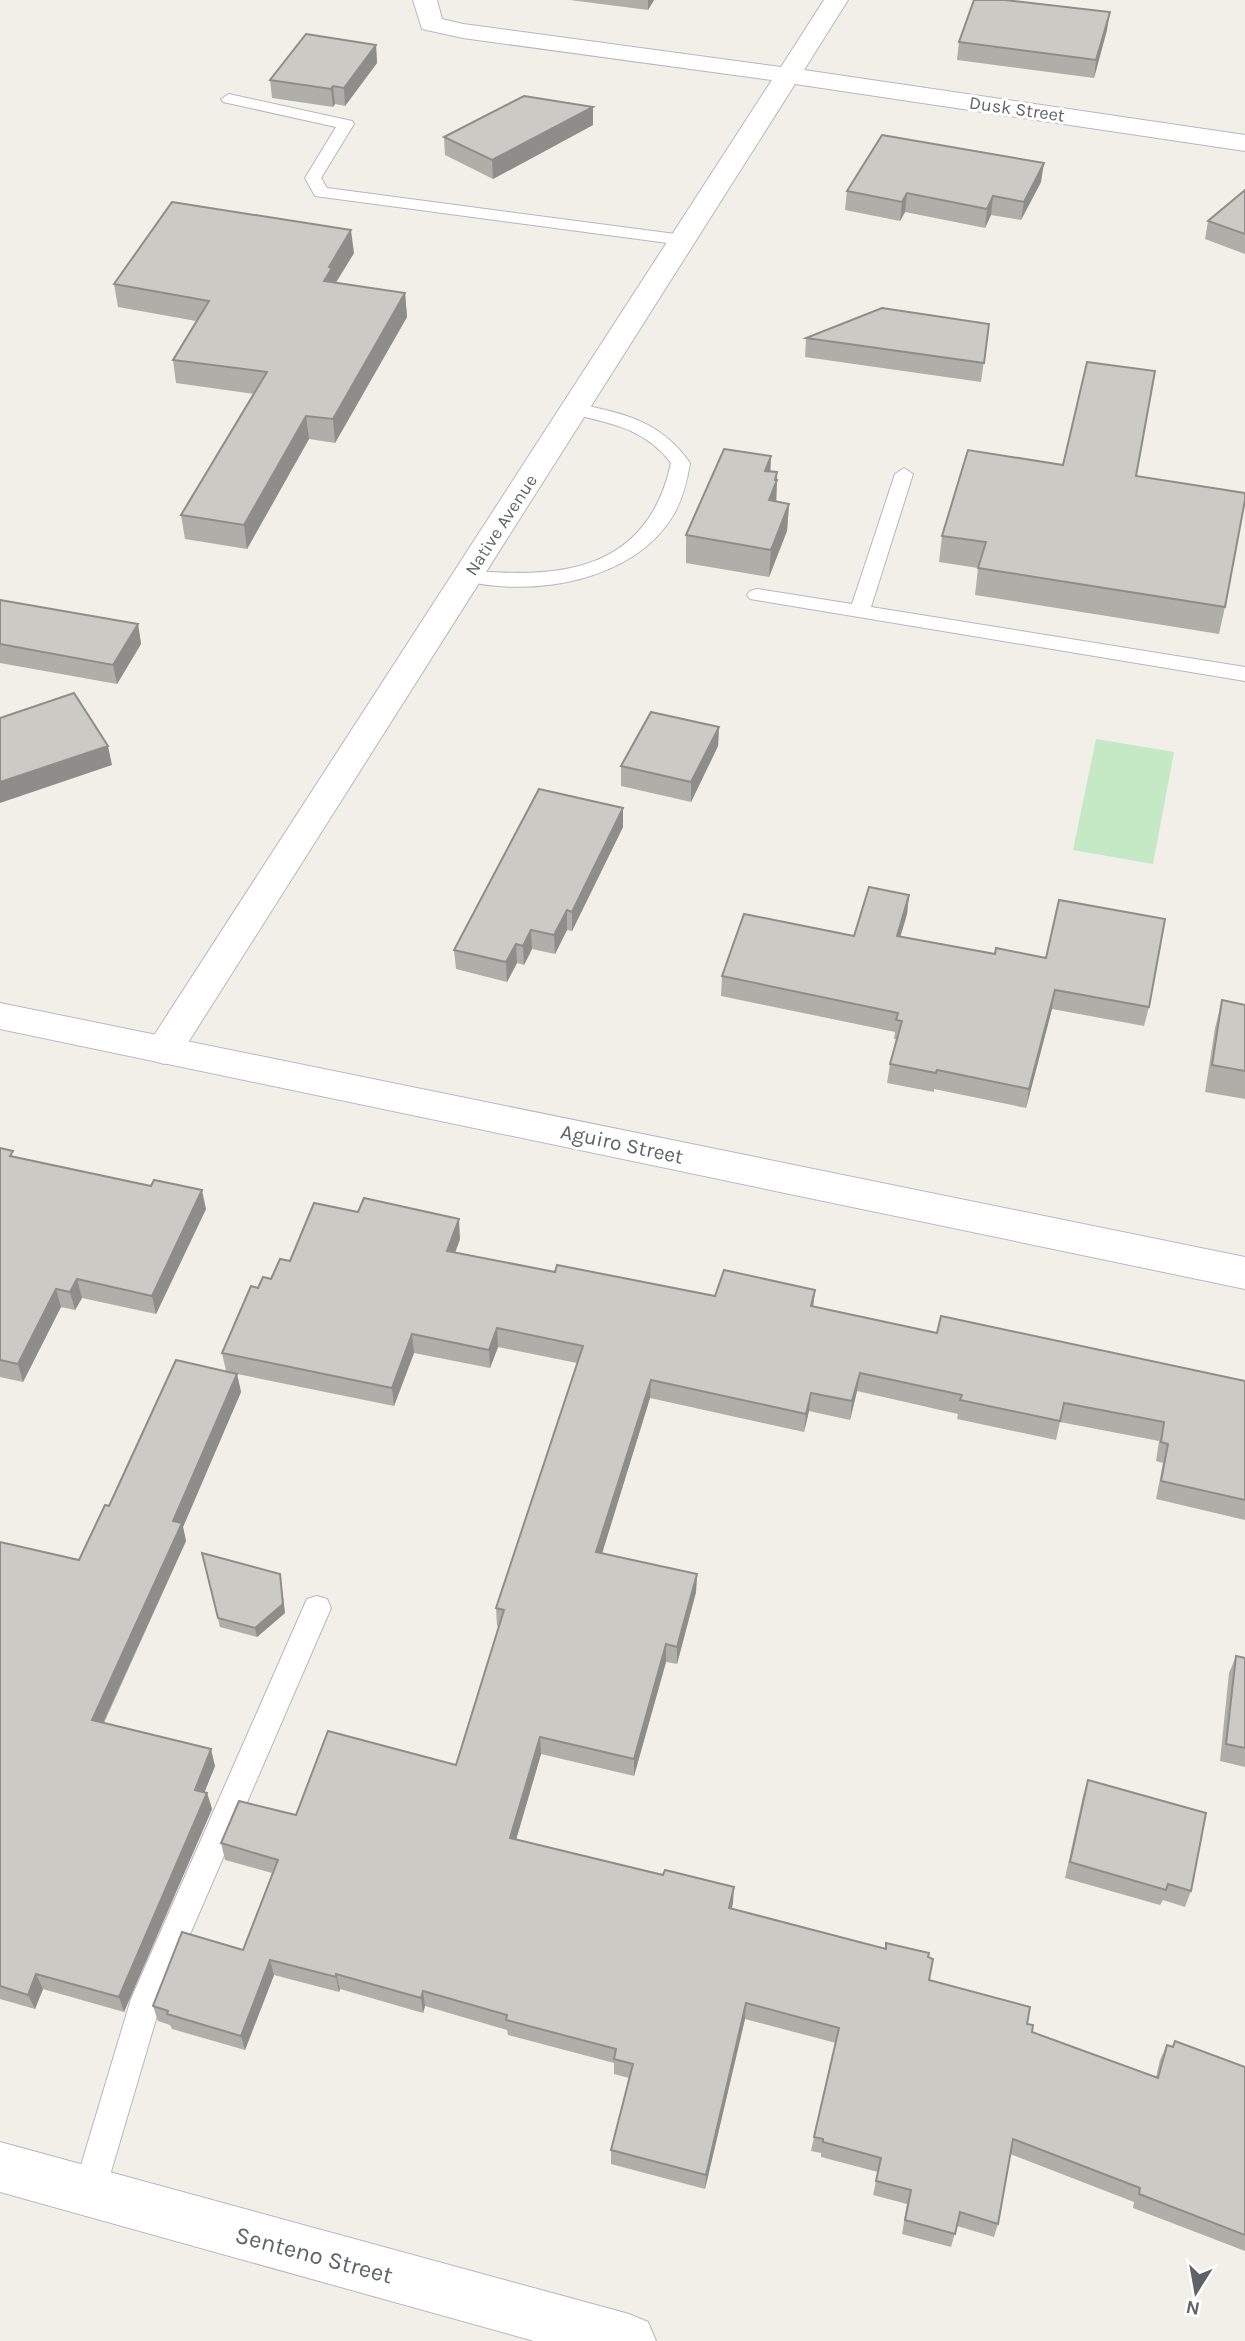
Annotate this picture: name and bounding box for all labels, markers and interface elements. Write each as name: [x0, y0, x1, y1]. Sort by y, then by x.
street label: Dusk Street: [968, 91, 1066, 127]
street label: Native Avenue: [460, 470, 542, 580]
street label: Aguiro Street: [559, 1119, 686, 1169]
street label: Senteno Street: [232, 2221, 396, 2289]
north arrow: [1161, 2257, 1231, 2327]
text: N: [1184, 2296, 1202, 2320]

